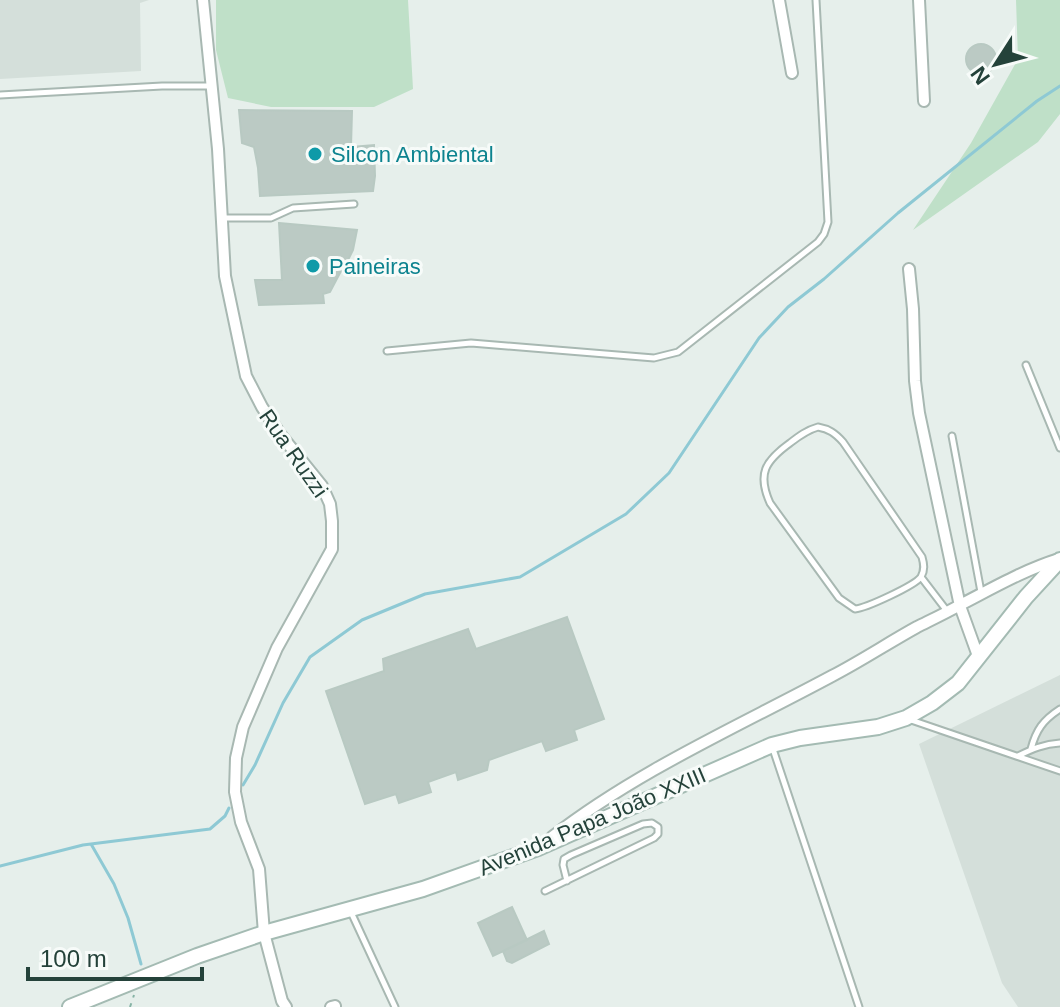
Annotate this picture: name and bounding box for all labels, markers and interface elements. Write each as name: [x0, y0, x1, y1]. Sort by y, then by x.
north arrow: [956, 24, 1036, 104]
text: N: [965, 62, 995, 89]
place label: Silcon Ambiental: [331, 142, 494, 167]
marker: Silcon Ambiental: [306, 145, 324, 163]
place label: Paineiras: [329, 254, 421, 279]
marker: Paineiras: [304, 257, 322, 275]
street label: Rua Ruzzi: [254, 405, 333, 502]
street label: Avenida Papa João XXIII: [475, 762, 709, 881]
scale bar: [28, 931, 202, 981]
text: 100 m: [40, 945, 107, 972]

